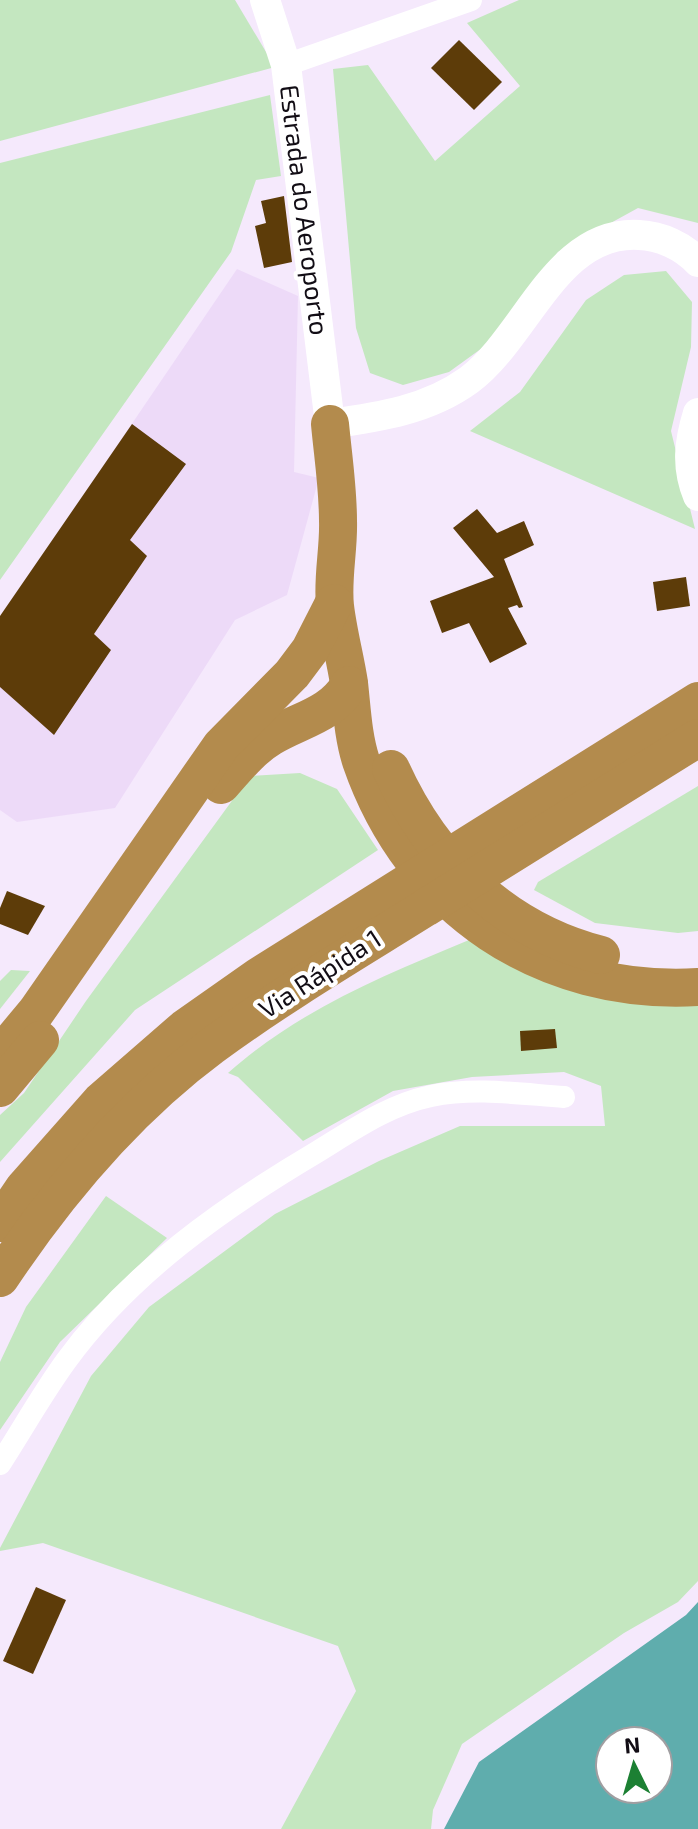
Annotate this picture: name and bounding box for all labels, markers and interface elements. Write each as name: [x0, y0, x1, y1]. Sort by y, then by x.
street label: Estrada do Aeroporto: [275, 83, 336, 337]
street label: Via Rápida 1: [252, 922, 386, 1024]
north arrow: [594, 1725, 674, 1805]
text: N: [623, 1730, 641, 1758]

